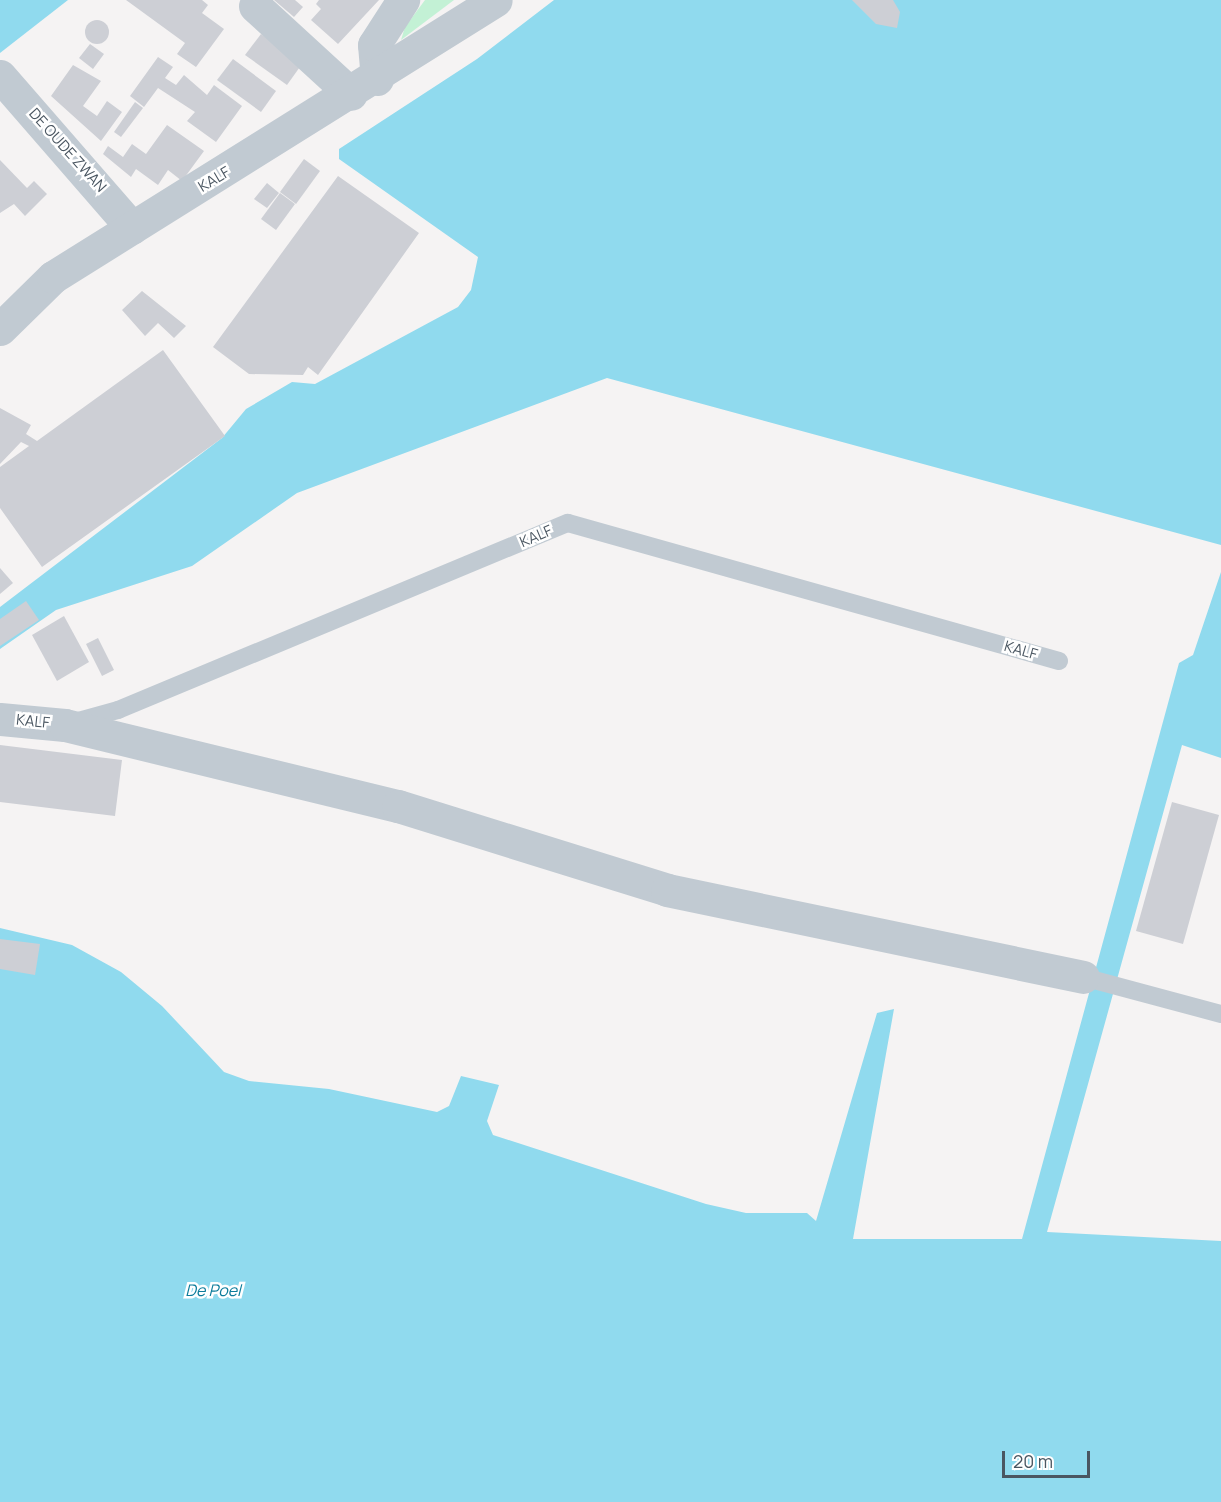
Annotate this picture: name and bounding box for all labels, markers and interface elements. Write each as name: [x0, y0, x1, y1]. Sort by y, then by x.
street label: DE OUDE ZWAN: [26, 104, 110, 196]
street label: KALF: [195, 163, 233, 195]
street label: KALF: [517, 521, 555, 551]
street label: KALF: [1002, 637, 1040, 663]
street label: KALF: [15, 710, 51, 732]
water label: De Poel: [185, 1280, 241, 1300]
scale bar: [1005, 1439, 1094, 1477]
text: 20 m: [1013, 1449, 1053, 1473]

